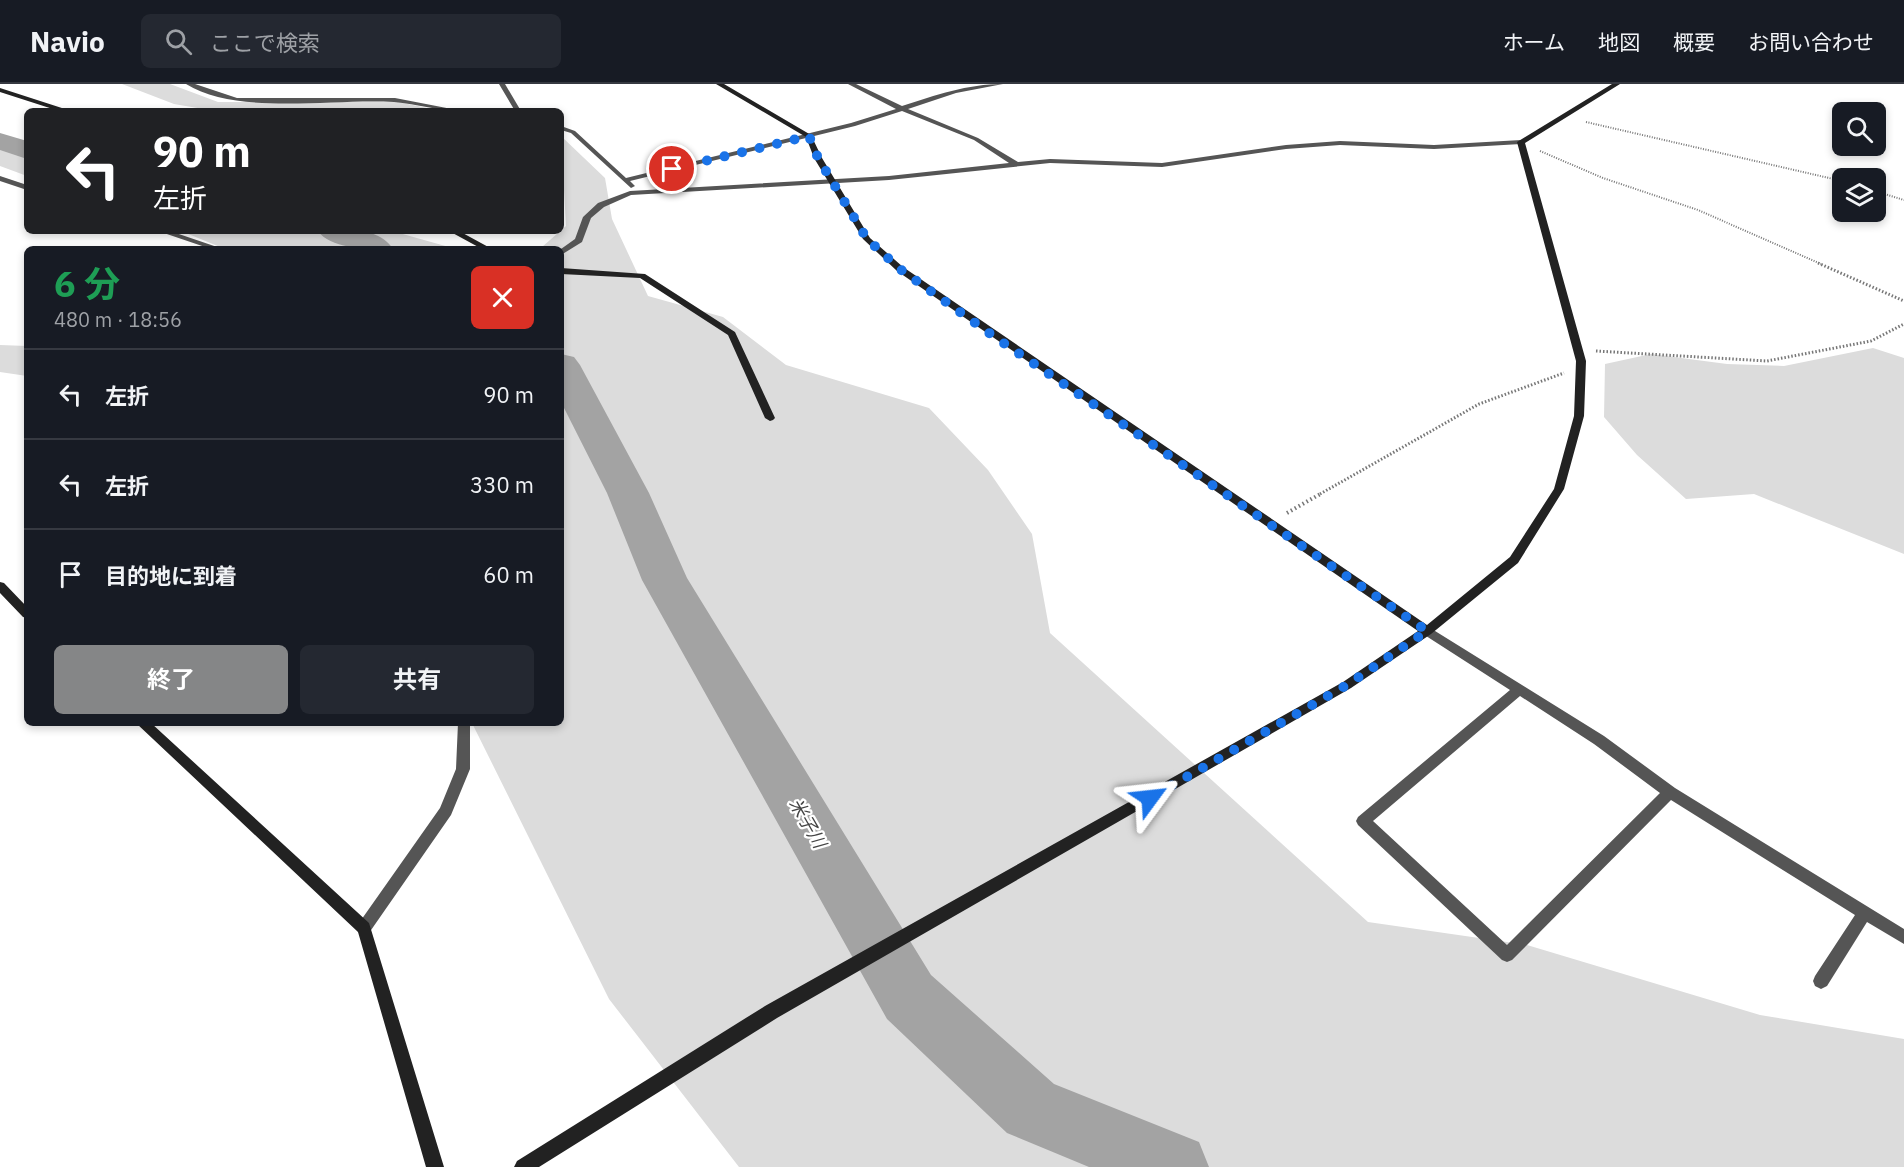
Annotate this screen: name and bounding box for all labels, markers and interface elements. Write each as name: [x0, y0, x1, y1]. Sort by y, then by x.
search box: [141, 14, 561, 68]
text: Navio: [30, 23, 105, 60]
icon: search: [162, 25, 195, 58]
text: ここで検索: [210, 28, 320, 57]
text: ホーム: [1503, 28, 1565, 56]
text: 地図: [1598, 28, 1640, 56]
text: 概要: [1673, 28, 1715, 56]
text: お問い合わせ: [1748, 28, 1874, 56]
map controls: [1832, 102, 1886, 222]
button: search: [1832, 102, 1886, 156]
text: 90 m: [153, 124, 251, 179]
icon: left: [54, 132, 132, 210]
pin: [646, 143, 697, 194]
icon: arrive: [655, 152, 688, 185]
button: layers: [1832, 168, 1886, 222]
text: 左折: [153, 180, 207, 215]
text: 6 分: [54, 260, 120, 307]
button: close: [471, 266, 534, 329]
text: 480 m · 18:56: [54, 306, 182, 333]
icon: left: [54, 378, 87, 411]
text: 90 m: [483, 380, 534, 409]
text: 左折: [105, 381, 149, 410]
icon: left: [54, 468, 87, 501]
text: 330 m: [470, 470, 534, 499]
text: 左折: [105, 471, 149, 500]
icon: arrive: [54, 558, 87, 591]
text: 60 m: [483, 560, 534, 589]
text: 目的地に到着: [105, 561, 237, 590]
button: 終了: [54, 645, 288, 714]
button: 共有: [300, 645, 534, 714]
position arrow: [1118, 766, 1182, 830]
water label: 米子川: [785, 794, 832, 854]

